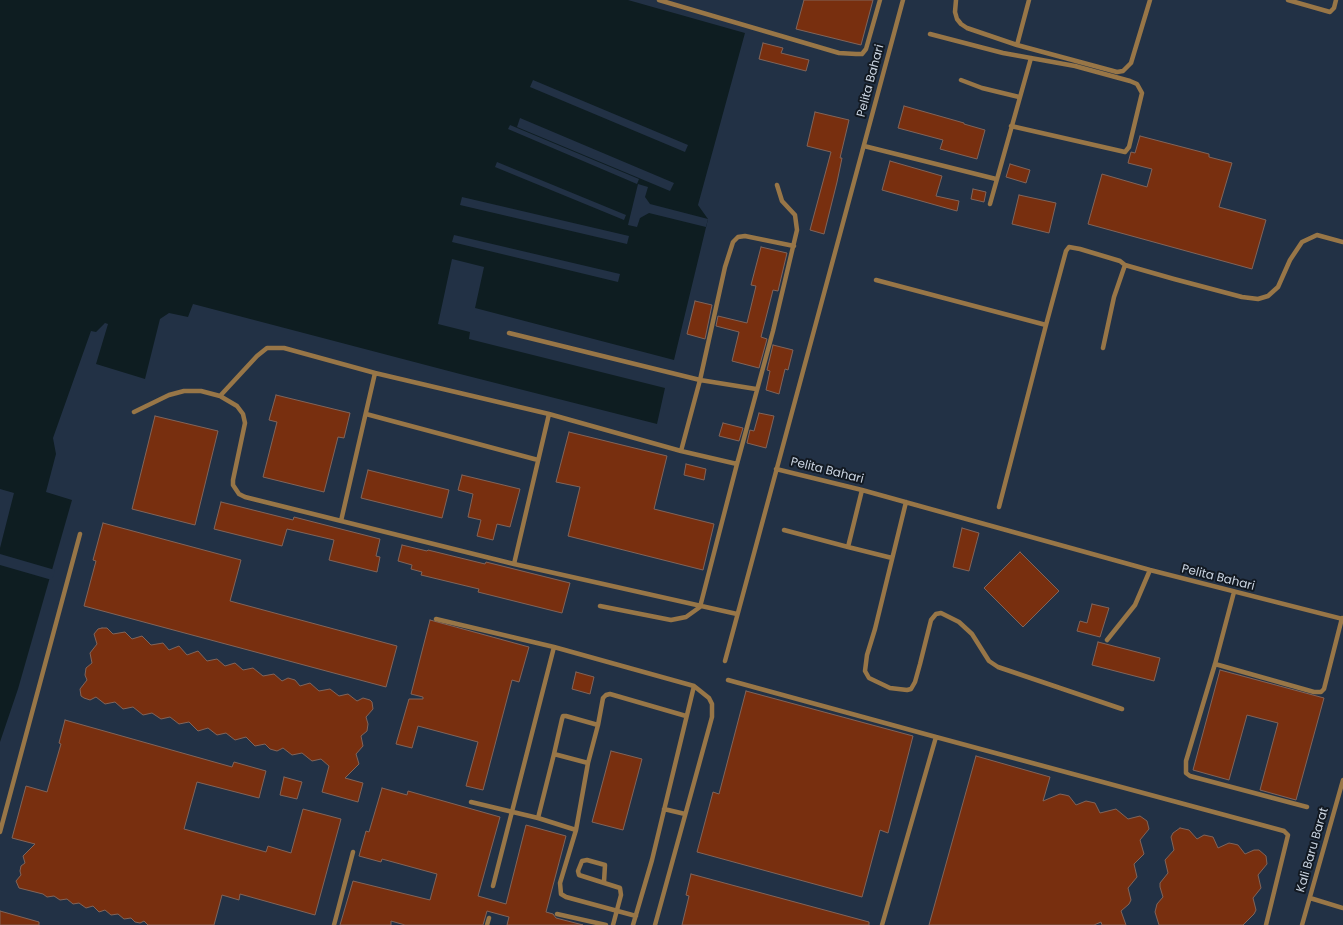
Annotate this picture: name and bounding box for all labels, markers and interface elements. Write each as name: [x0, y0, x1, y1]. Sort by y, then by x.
street label: Pelita Bahari: [854, 43, 888, 119]
street label: Pelita Bahari: [789, 455, 865, 487]
street label: Pelita Bahari: [1180, 562, 1256, 594]
street label: Kali Baru Barat: [1294, 806, 1332, 894]

